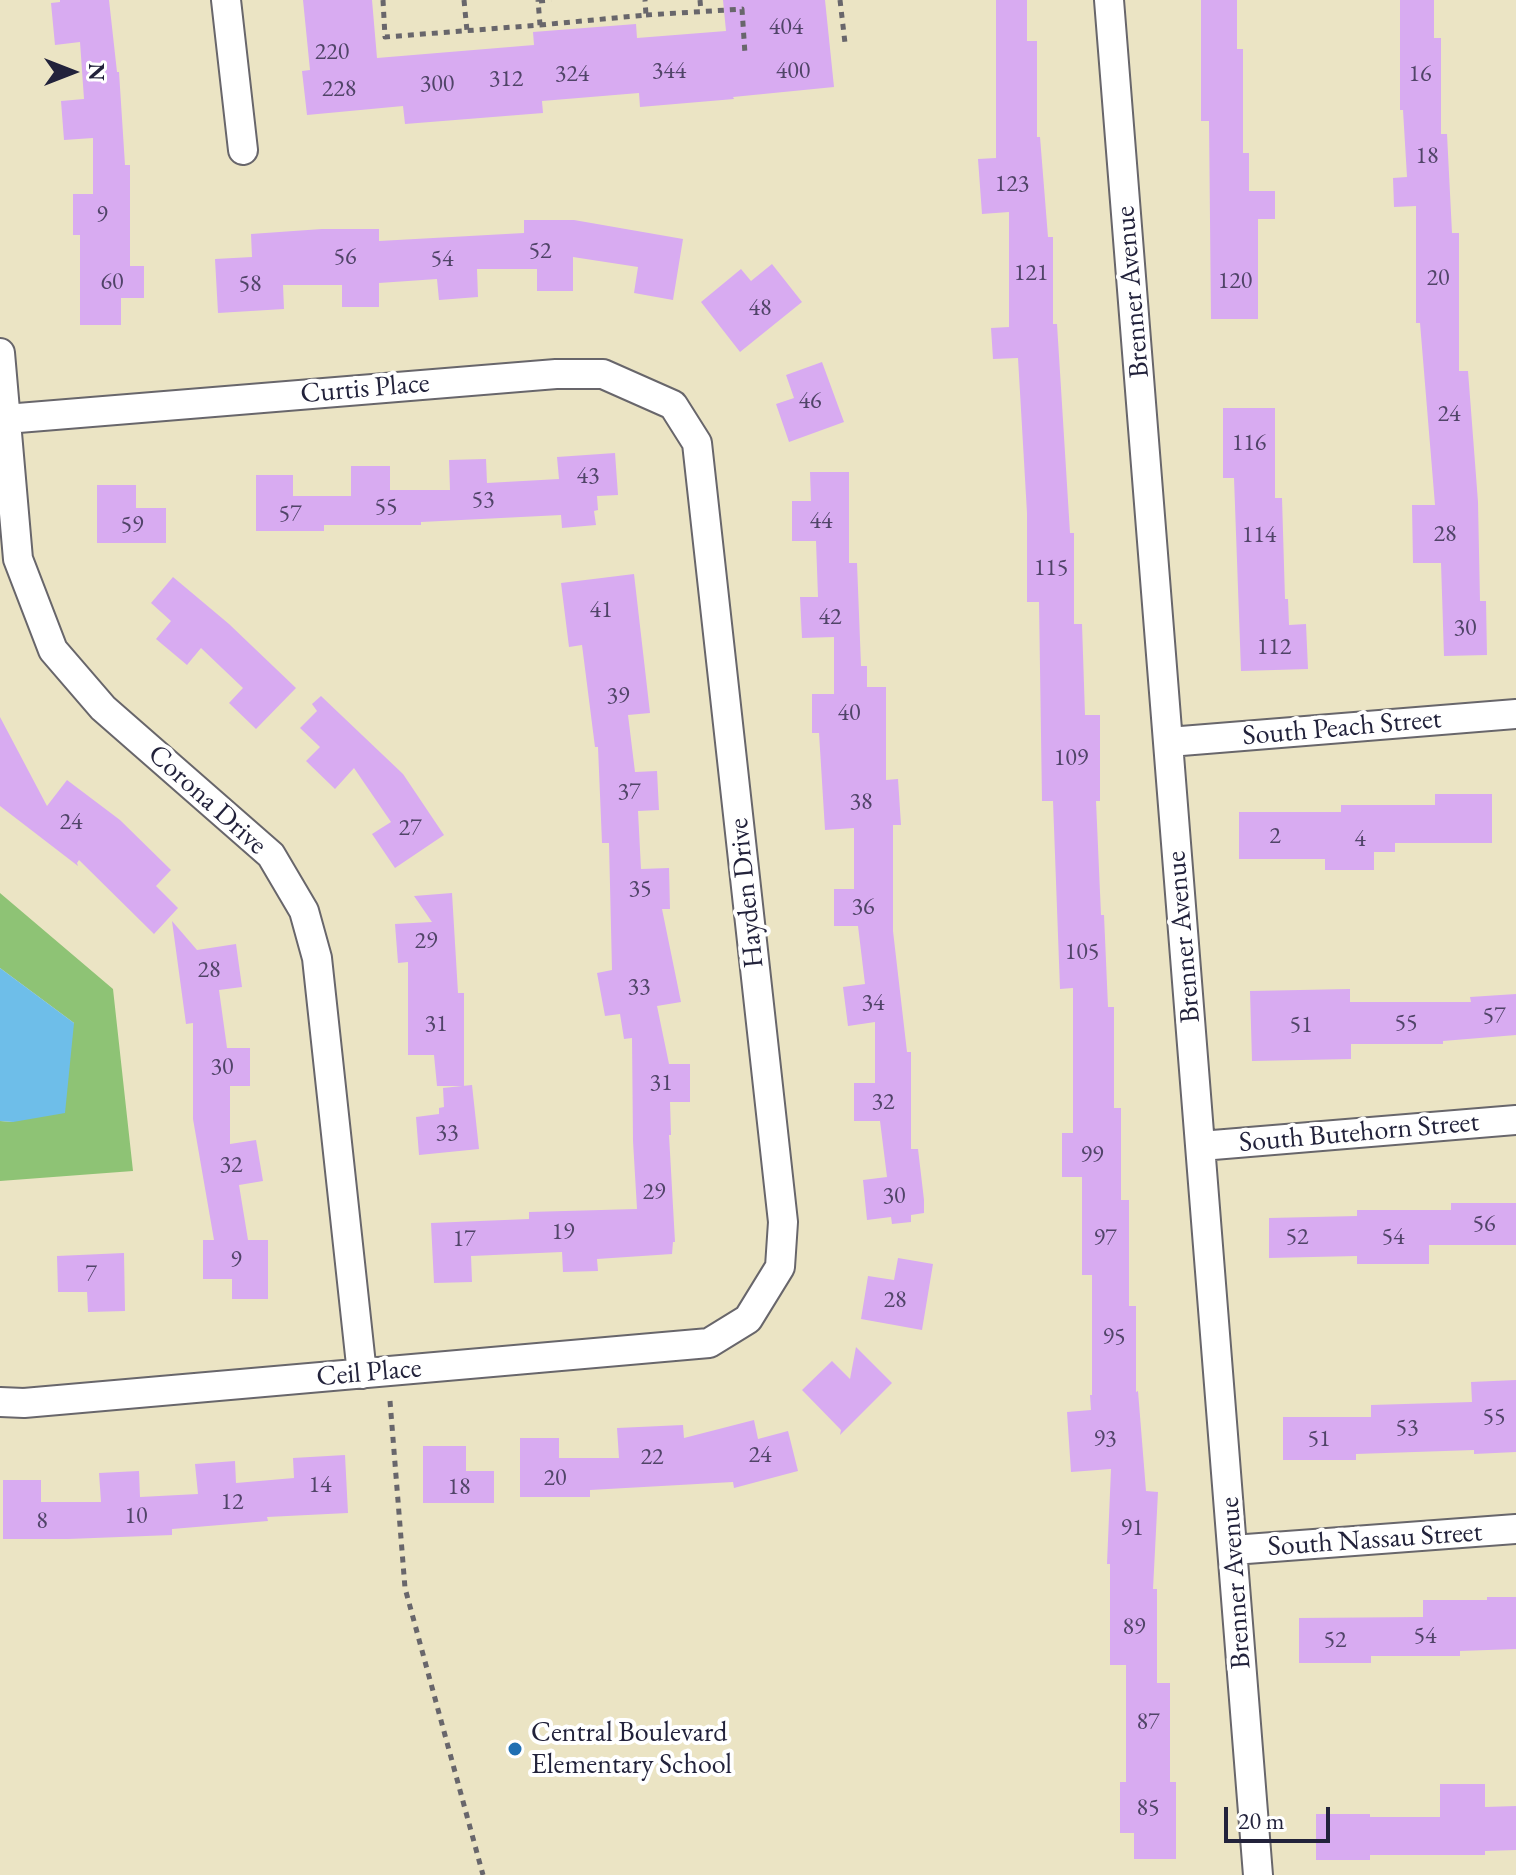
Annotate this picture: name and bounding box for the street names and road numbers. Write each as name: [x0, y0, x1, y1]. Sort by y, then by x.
street label: Brenner Avenue: [1109, 205, 1157, 379]
street label: Curtis Place: [299, 367, 431, 411]
street label: South Peach Street: [1241, 703, 1443, 753]
street label: Corona Drive: [141, 738, 273, 862]
street label: Hayden Drive: [722, 816, 772, 970]
street label: Brenner Avenue: [1160, 850, 1208, 1024]
street label: South Butehorn Street: [1238, 1106, 1480, 1160]
street label: Ceil Place: [315, 1352, 423, 1394]
street label: Brenner Avenue: [1213, 1496, 1259, 1670]
street label: South Nassau Street: [1267, 1516, 1483, 1564]

